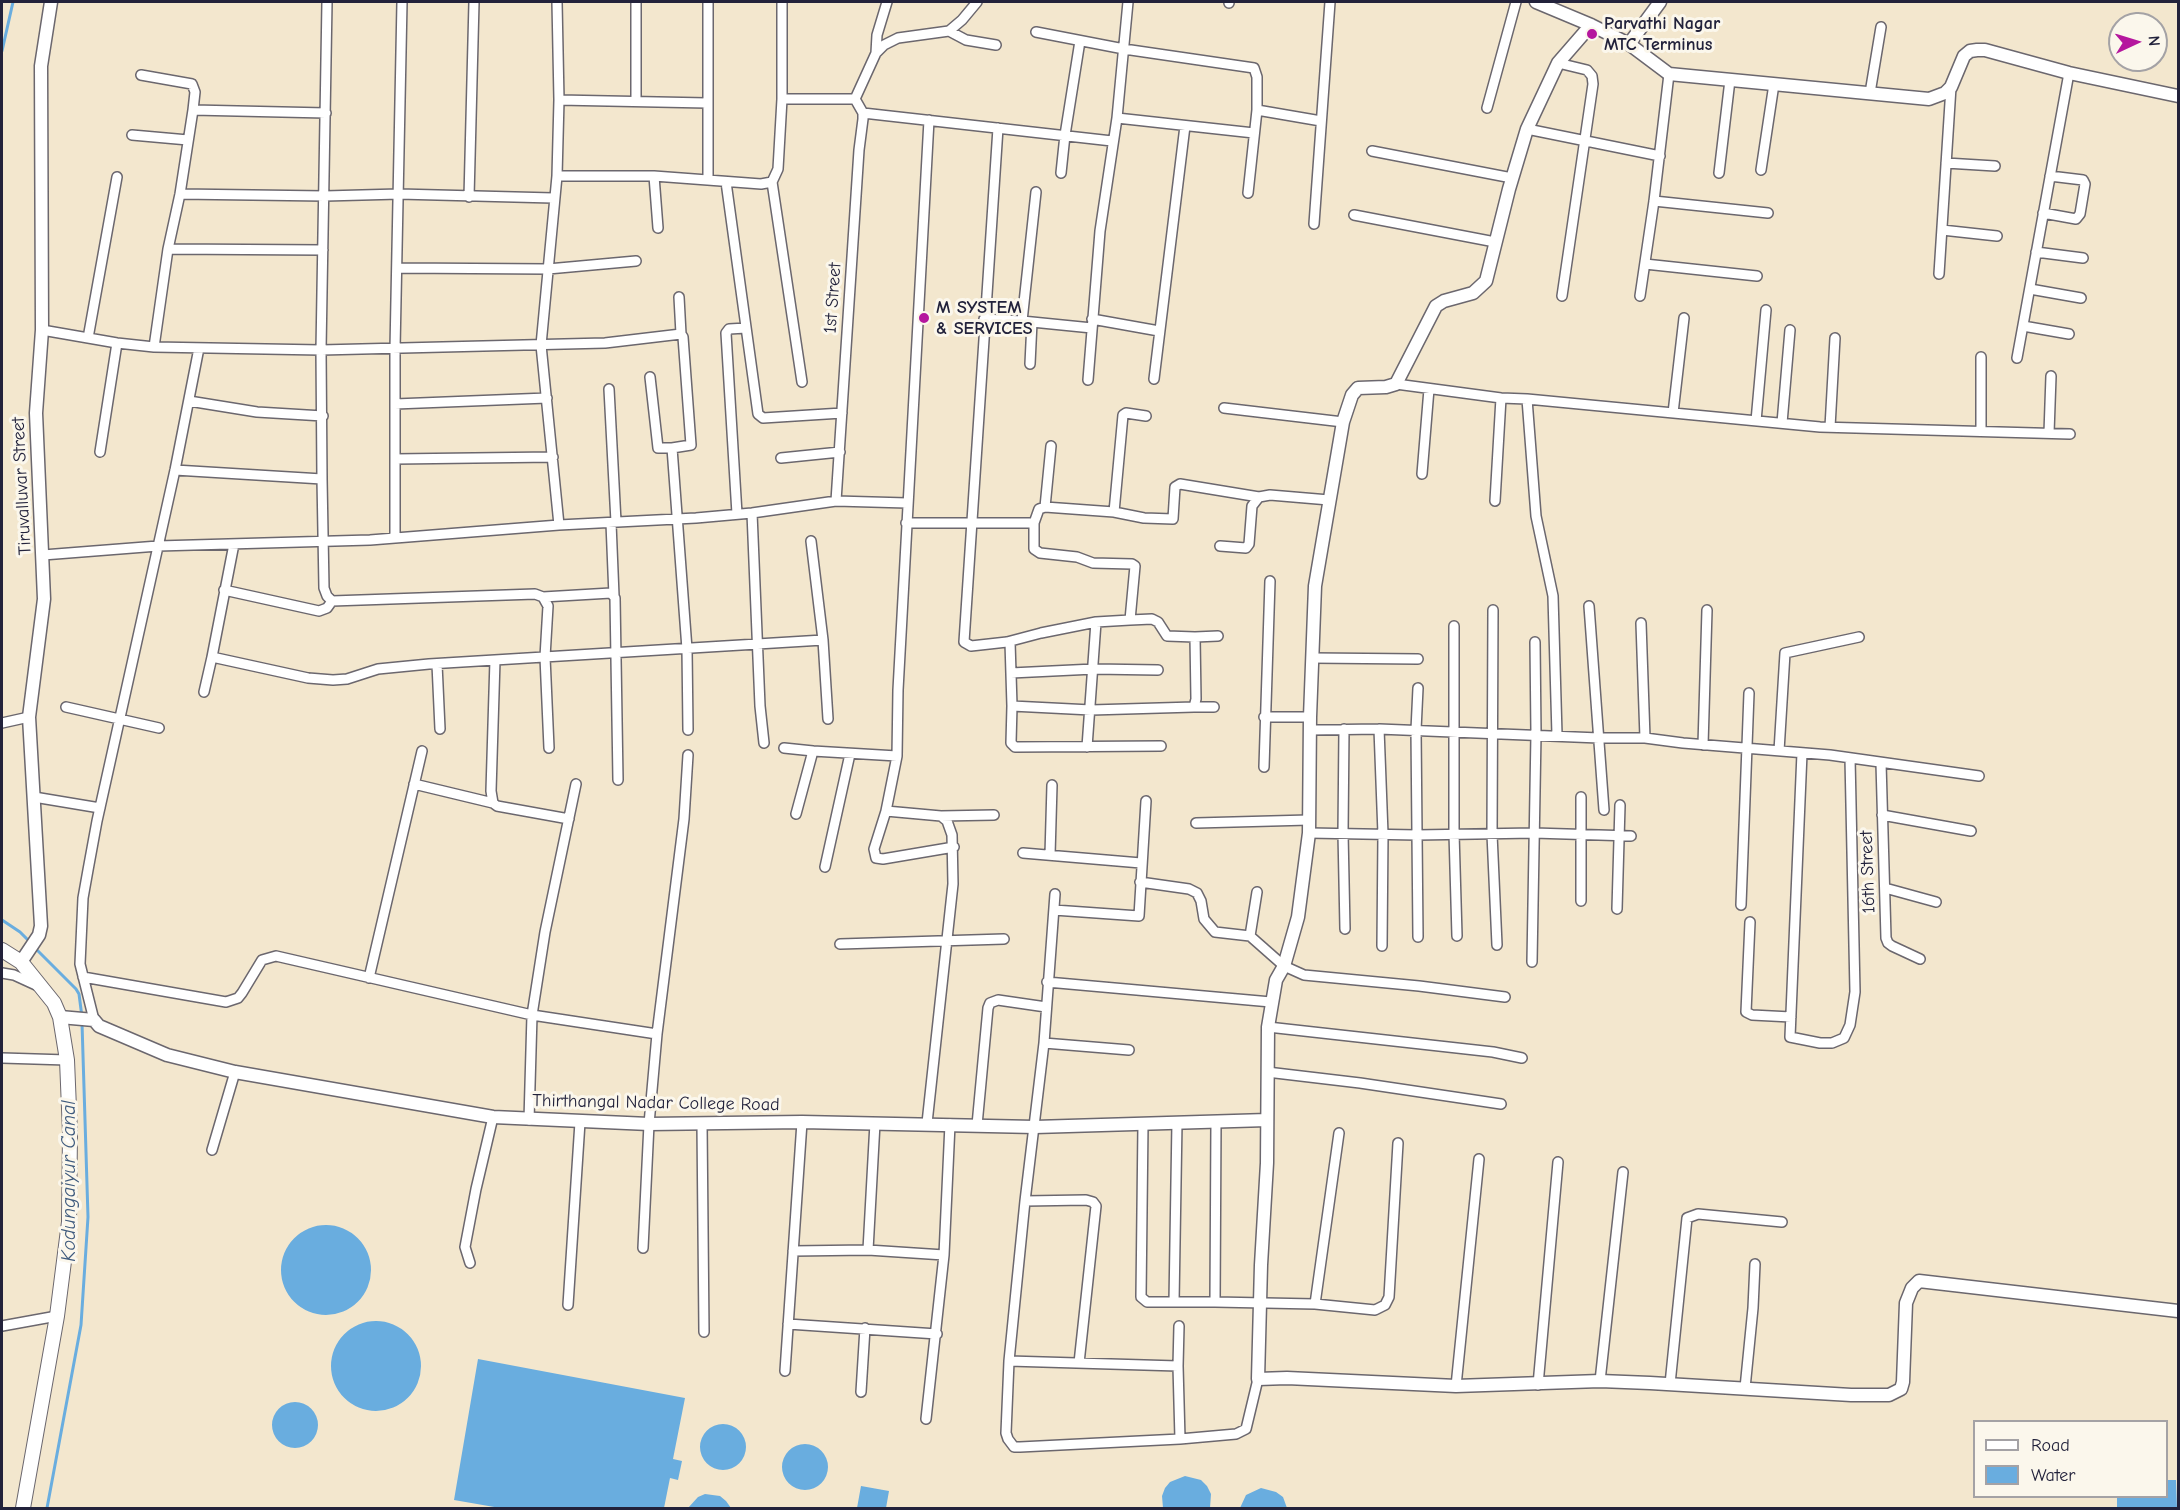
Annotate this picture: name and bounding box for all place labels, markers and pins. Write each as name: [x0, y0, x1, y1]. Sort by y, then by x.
place label: Parvathi Nagar MTC Terminus: [1604, 13, 1720, 56]
marker: Parvathi Nagar MTC Terminus: [1585, 27, 1599, 41]
place label: M SYSTEM & SERVICES: [936, 297, 1032, 340]
marker: M SYSTEM & SERVICES: [917, 311, 931, 325]

